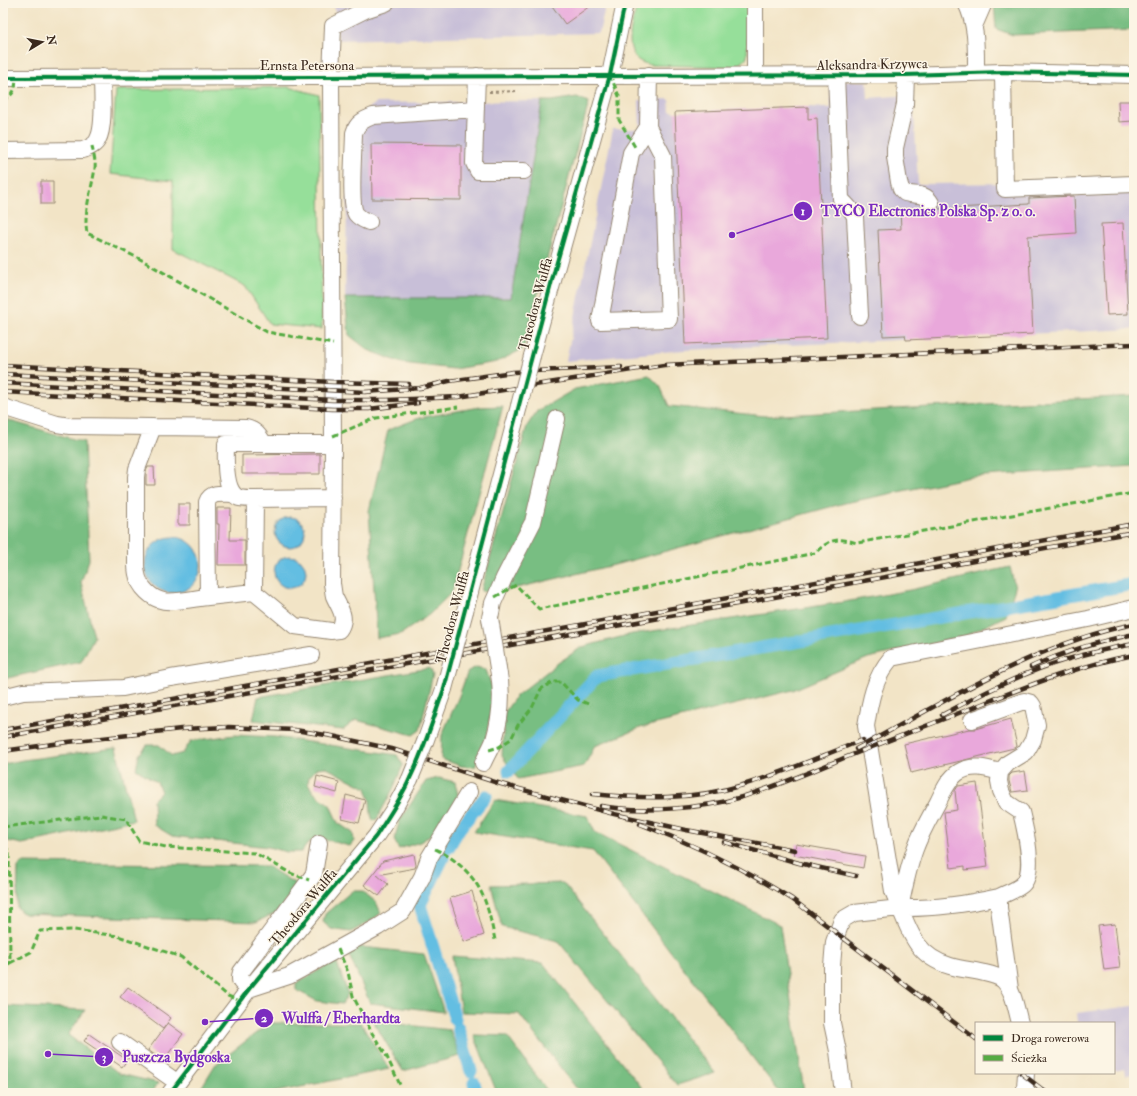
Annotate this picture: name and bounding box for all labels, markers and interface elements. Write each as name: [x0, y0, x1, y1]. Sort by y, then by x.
north arrow: [22, 22, 62, 62]
text: N: [44, 33, 59, 47]
street label: Aleksandra Krzywca: [815, 55, 928, 75]
street label: Ernsta Petersona: [260, 57, 354, 74]
callout: TYCO Electronics Polska Sp. z o. o.: [793, 197, 1044, 224]
text: TYCO Electronics Polska Sp. z o. o.: [820, 202, 1035, 222]
text: 1: [801, 204, 805, 219]
street label: Theodora Wulffa: [515, 255, 556, 353]
street label: Theodora Wulffa: [432, 568, 473, 666]
street label: Theodora Wulffa: [266, 865, 341, 949]
callout: Wulffa / Eberhardta: [254, 1005, 408, 1032]
text: Wulffa / Eberhardta: [281, 1009, 401, 1028]
text: 2: [261, 1011, 267, 1026]
legend: [975, 1022, 1115, 1074]
text: Droga rowerowa: [1011, 1031, 1090, 1046]
callout: Puszcza Bydgoska: [94, 1043, 238, 1070]
text: Puszcza Bydgoska: [122, 1048, 231, 1068]
text: 3: [102, 1050, 107, 1065]
text: Ścieżka: [1011, 1051, 1048, 1066]

